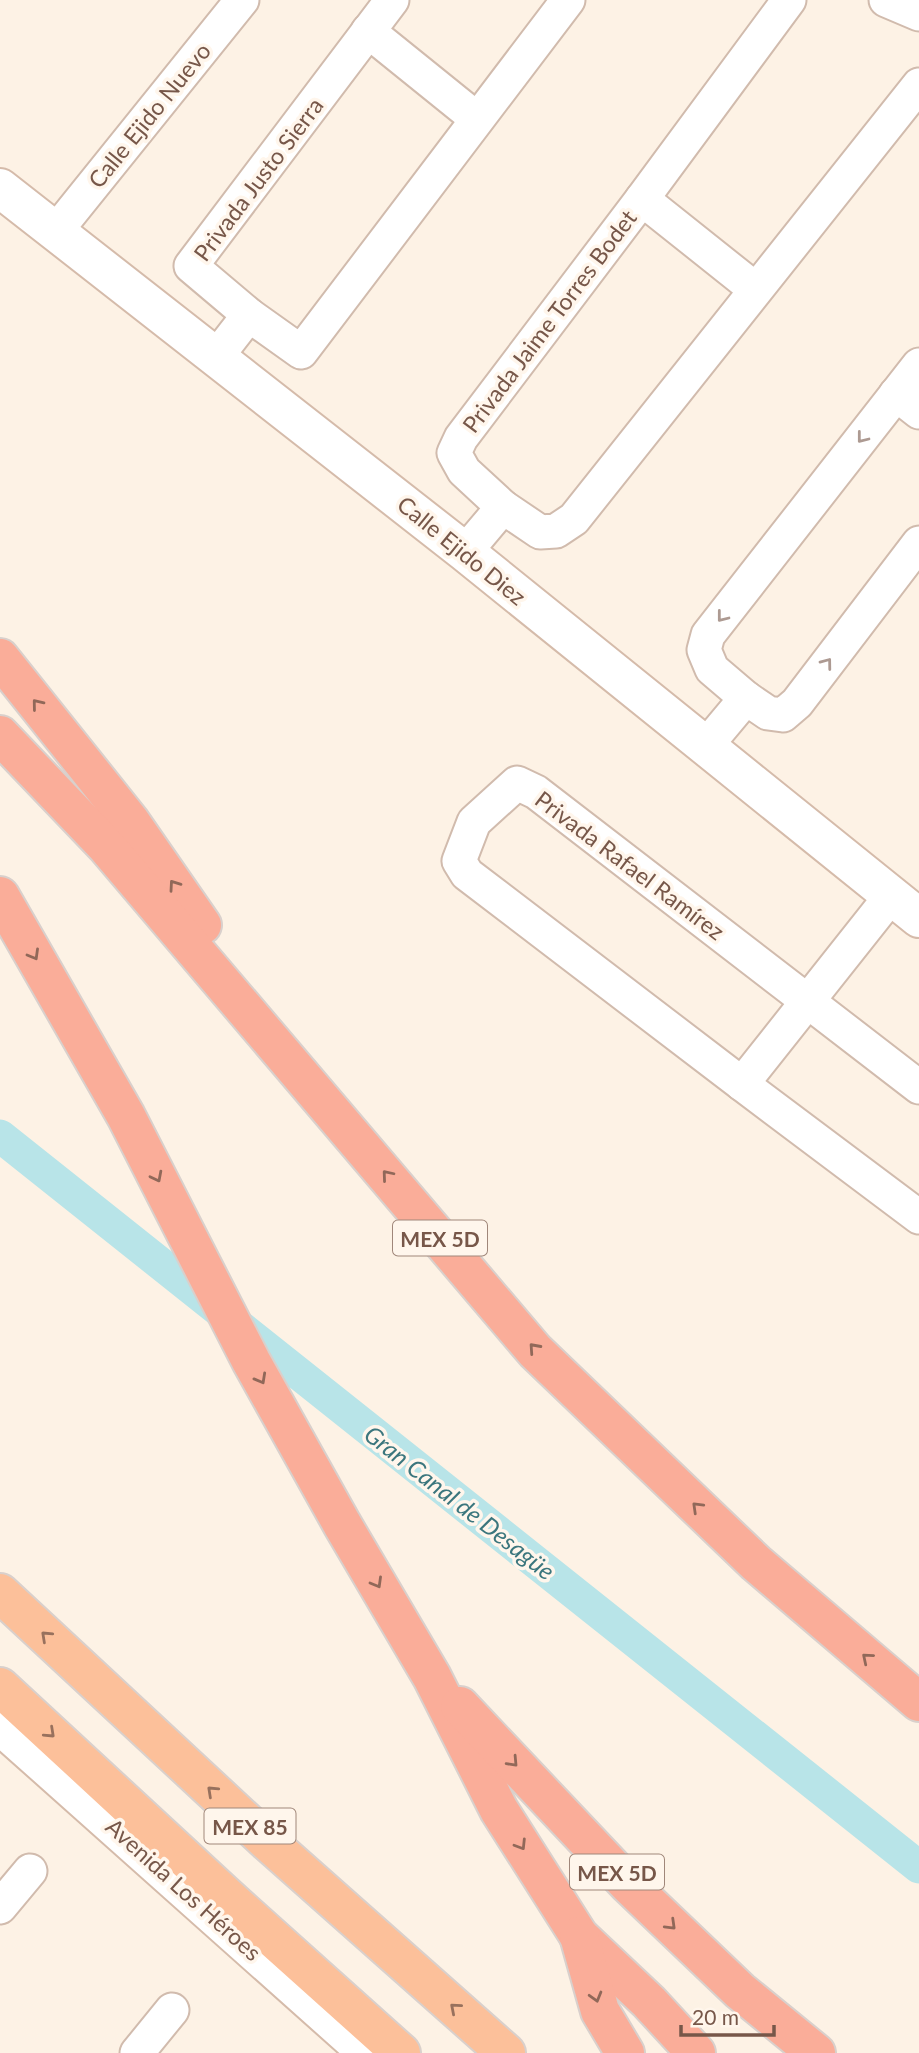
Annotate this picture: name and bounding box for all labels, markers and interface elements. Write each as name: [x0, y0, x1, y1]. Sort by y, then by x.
street label: Calle Ejido Nuevo: [82, 37, 216, 193]
street label: Privada Justo Sierra: [187, 92, 329, 266]
street label: Privada Jaime Torres Bodet: [456, 204, 642, 438]
one-way arrow: [857, 430, 870, 443]
street label: Calle Ejido Diez: [392, 490, 532, 610]
one-way arrow: [717, 610, 730, 622]
one-way arrow: [819, 658, 831, 670]
one-way arrow: [32, 699, 45, 711]
street label: Privada Rafael Ramírez: [530, 785, 730, 945]
one-way arrow: [170, 880, 182, 893]
one-way arrow: [26, 947, 39, 960]
one-way arrow: [149, 1170, 163, 1182]
one-way arrow: [383, 1170, 395, 1183]
road number: MEX 5D: [393, 1220, 487, 1256]
one-way arrow: [530, 1343, 542, 1356]
one-way arrow: [253, 1372, 266, 1384]
water label: Gran Canal de Desagüe: [359, 1419, 561, 1585]
one-way arrow: [692, 1502, 705, 1515]
one-way arrow: [368, 1575, 381, 1588]
one-way arrow: [41, 1631, 54, 1644]
one-way arrow: [862, 1654, 875, 1666]
one-way arrow: [42, 1725, 55, 1737]
one-way arrow: [504, 1753, 517, 1766]
one-way arrow: [207, 1786, 220, 1799]
road number: MEX 85: [204, 1808, 296, 1843]
street label: Avenida Los Héroes: [101, 1812, 267, 1966]
one-way arrow: [513, 1837, 526, 1850]
road number: MEX 5D: [570, 1854, 664, 1890]
one-way arrow: [663, 1916, 676, 1929]
one-way arrow: [588, 1991, 603, 2003]
scale bar: [681, 1994, 774, 2038]
one-way arrow: [450, 2004, 463, 2016]
text: 20 m: [692, 2004, 739, 2029]

